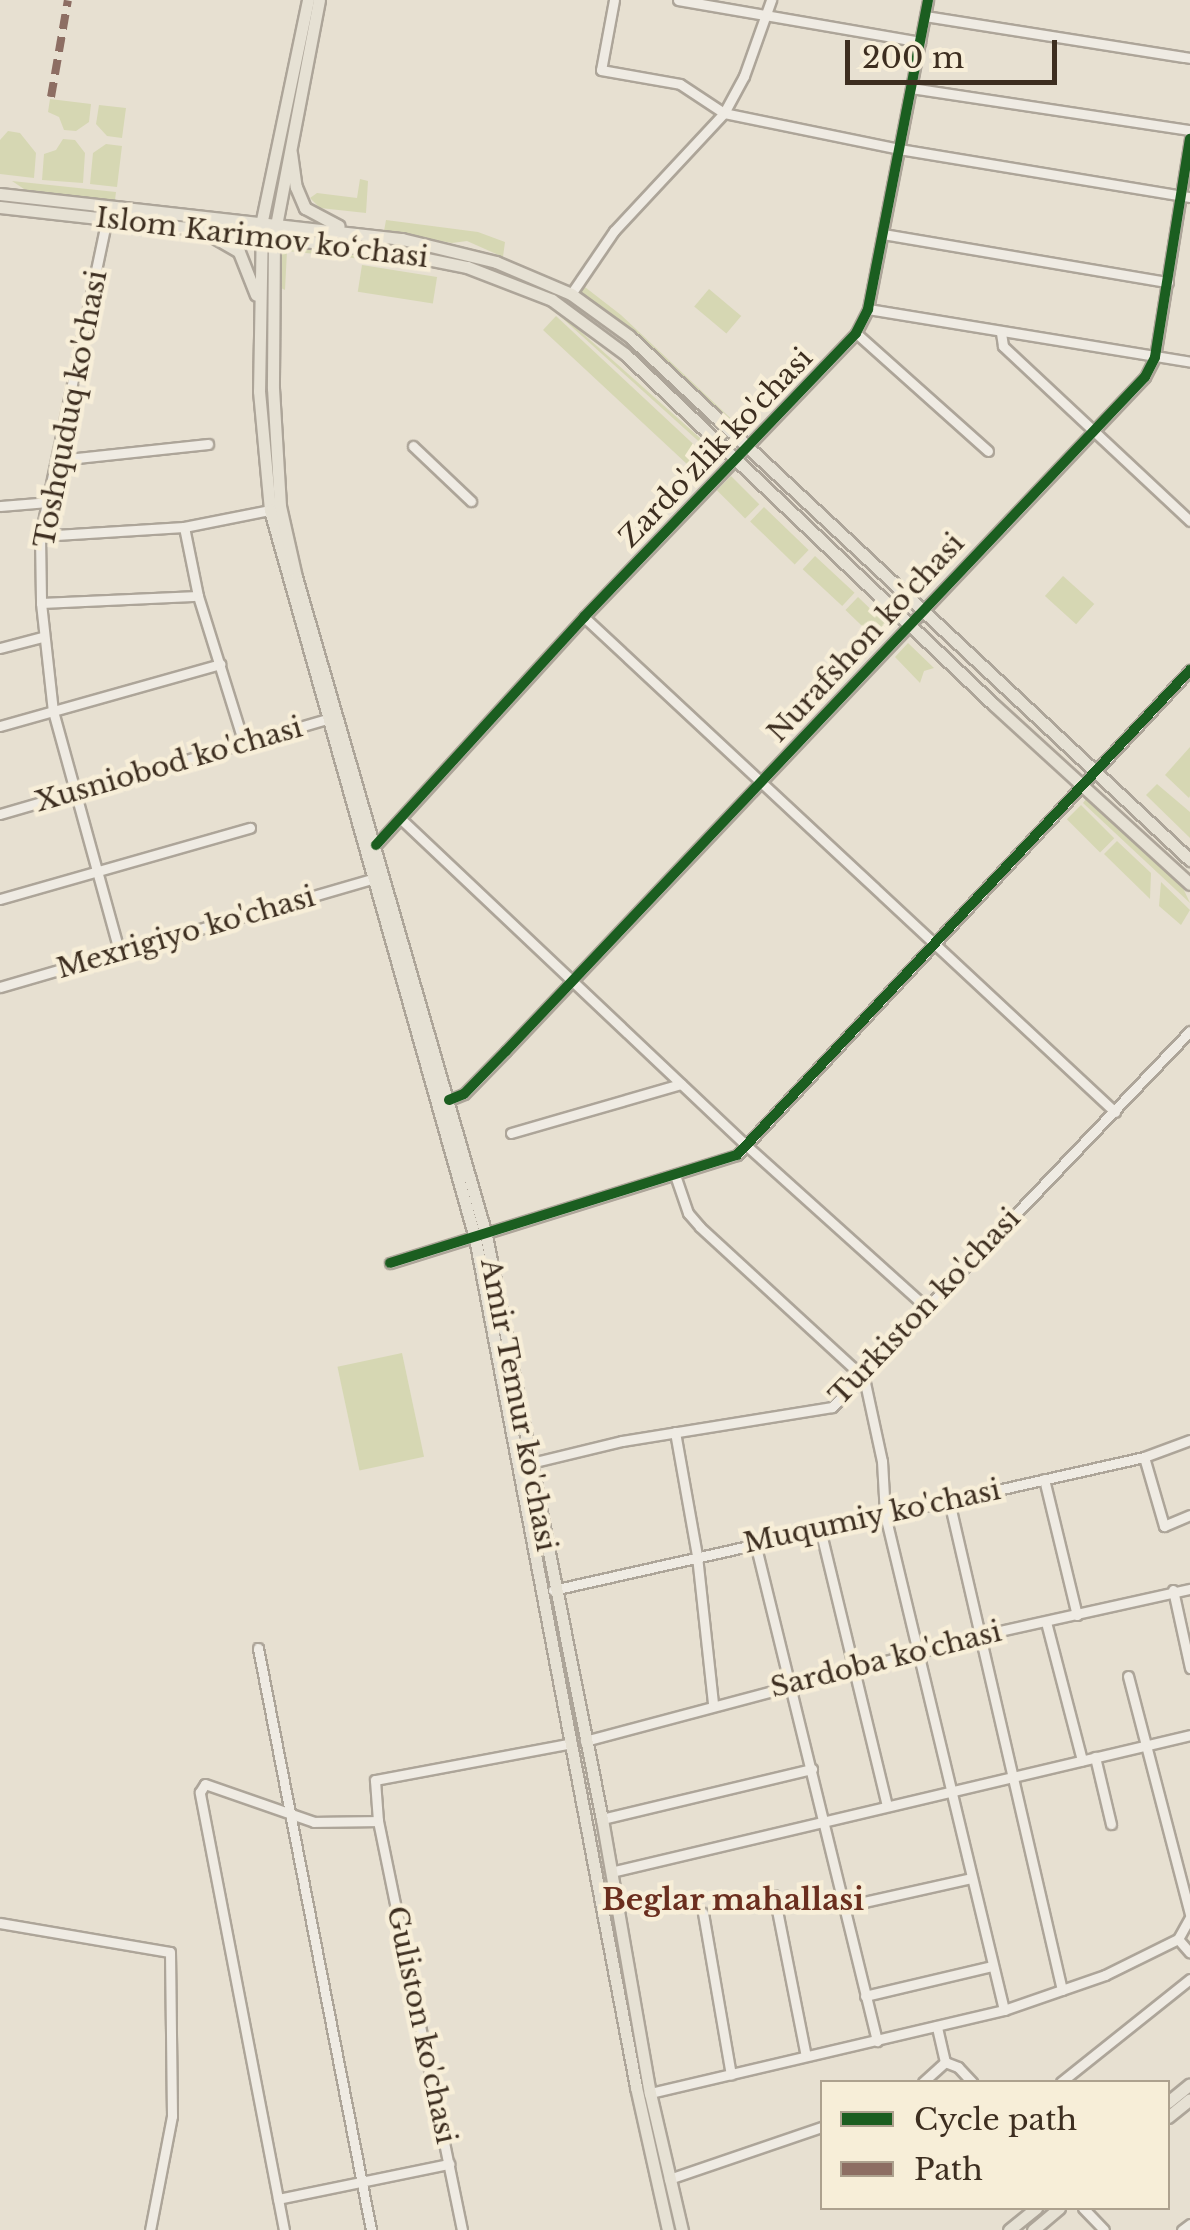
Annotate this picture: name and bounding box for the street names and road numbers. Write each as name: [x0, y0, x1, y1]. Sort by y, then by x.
street label: Islom Karimov ko‘chasi: [93, 201, 431, 275]
street label: Toshquduq ko'chasi: [28, 267, 114, 551]
street label: Zardo'zlik ko'chasi: [612, 341, 820, 555]
street label: Nurafshon ko'chasi: [761, 527, 971, 749]
street label: Xusniobod ko'chasi: [32, 711, 306, 819]
street label: Mexrigiyo ko'chasi: [53, 880, 319, 986]
street label: Turkiston ko'chasi: [823, 1202, 1027, 1412]
street label: Amir Temur ko'chasi: [473, 1255, 563, 1555]
street label: Muqumiy ko'chasi: [740, 1473, 1004, 1561]
street label: Sardoba ko'chasi: [767, 1615, 1005, 1705]
street label: Guliston ko'chasi: [379, 1903, 463, 2147]

